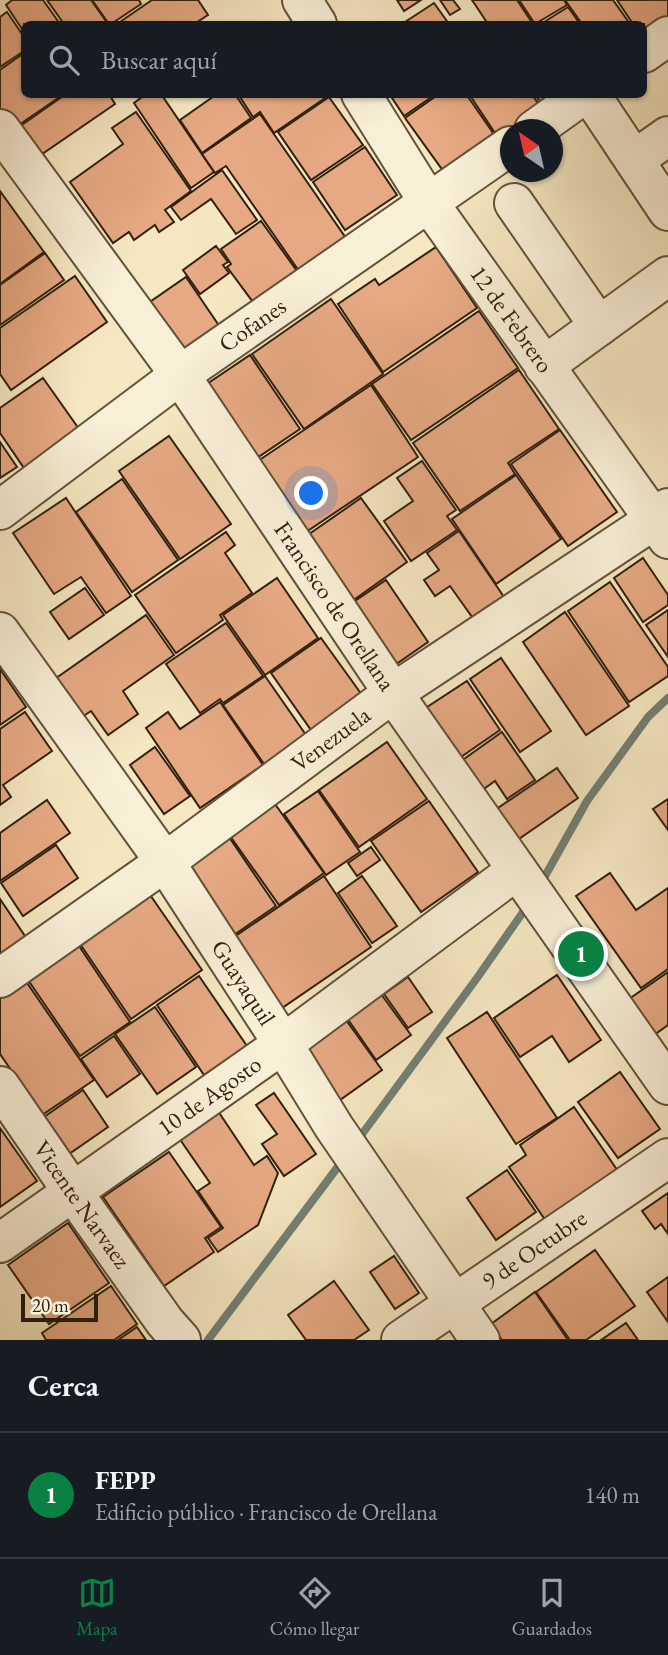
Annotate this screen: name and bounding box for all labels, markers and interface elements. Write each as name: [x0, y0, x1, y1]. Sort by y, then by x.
search box: [21, 21, 647, 98]
icon: search: [45, 41, 83, 79]
text: Buscar aquí: [101, 43, 217, 77]
north arrow: [500, 119, 563, 182]
street label: 12 de Febrero: [463, 259, 561, 379]
street label: Cofanes: [212, 290, 292, 359]
your location: [294, 476, 328, 510]
street label: Francisco de Orellana: [267, 515, 403, 697]
street label: Venezuela: [284, 699, 377, 778]
pin: 1: [558, 928, 604, 980]
street label: Guayaquil: [205, 934, 283, 1031]
street label: 10 de Agosto: [151, 1048, 267, 1143]
street label: Vicente Narvaez: [27, 1134, 138, 1274]
street label: 9 de Octubre: [475, 1202, 592, 1296]
scale bar: [21, 1291, 98, 1323]
text: 20 m: [32, 1293, 69, 1318]
text: Cerca: [28, 1366, 99, 1405]
text: FEPP: [95, 1463, 156, 1497]
text: 1: [45, 1480, 57, 1510]
text: 140 m: [584, 1480, 640, 1510]
text: Edificio público · Francisco de Orellana: [95, 1497, 437, 1527]
tab: Mapa: [76, 1574, 118, 1641]
tab: Cómo llegar: [270, 1574, 359, 1641]
tab: Guardados: [512, 1574, 592, 1641]

